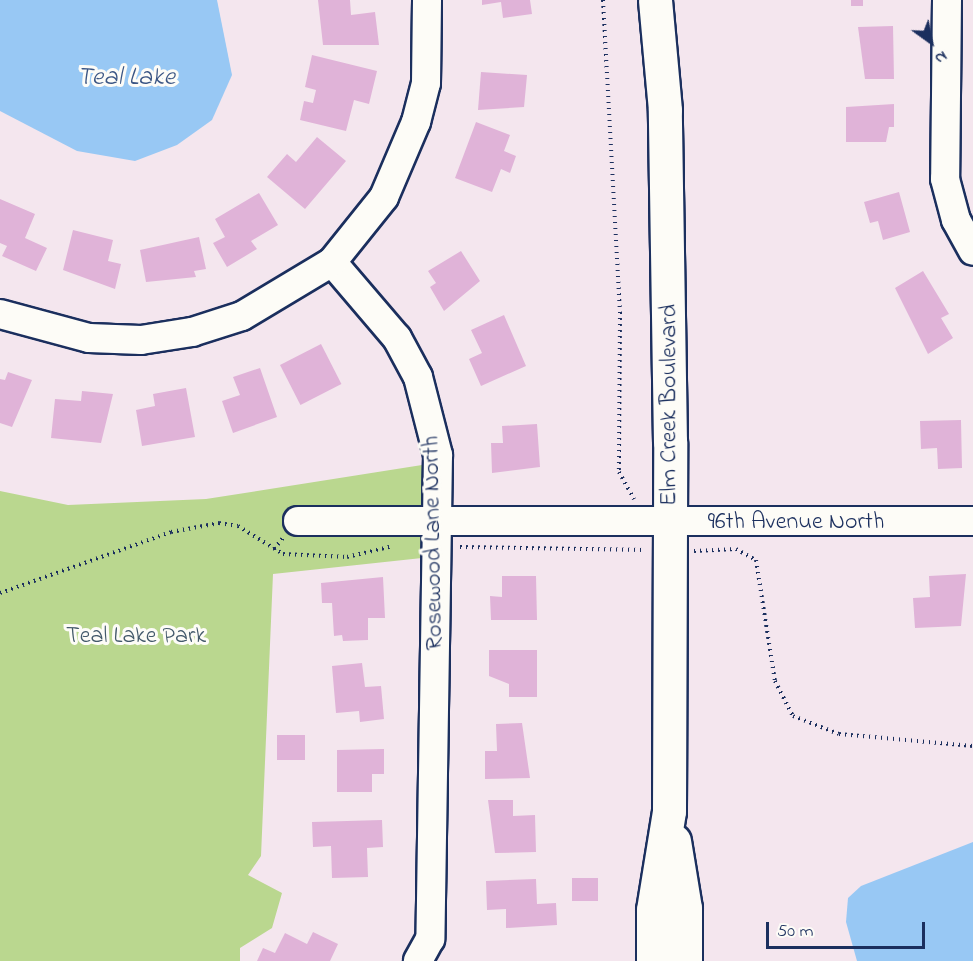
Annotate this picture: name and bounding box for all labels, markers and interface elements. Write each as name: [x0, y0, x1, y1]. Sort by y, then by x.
north arrow: [901, 12, 961, 72]
text: N: [930, 44, 952, 70]
water label: Teal Lake: [77, 63, 175, 95]
street label: Elm Creek Boulevard: [656, 304, 684, 506]
street label: Rosewood Lane North: [418, 435, 450, 651]
street label: 96th Avenue North: [708, 509, 884, 537]
park label: Teal Lake Park: [66, 623, 206, 651]
scale bar: [769, 910, 928, 948]
text: 50 m: [777, 919, 814, 945]

